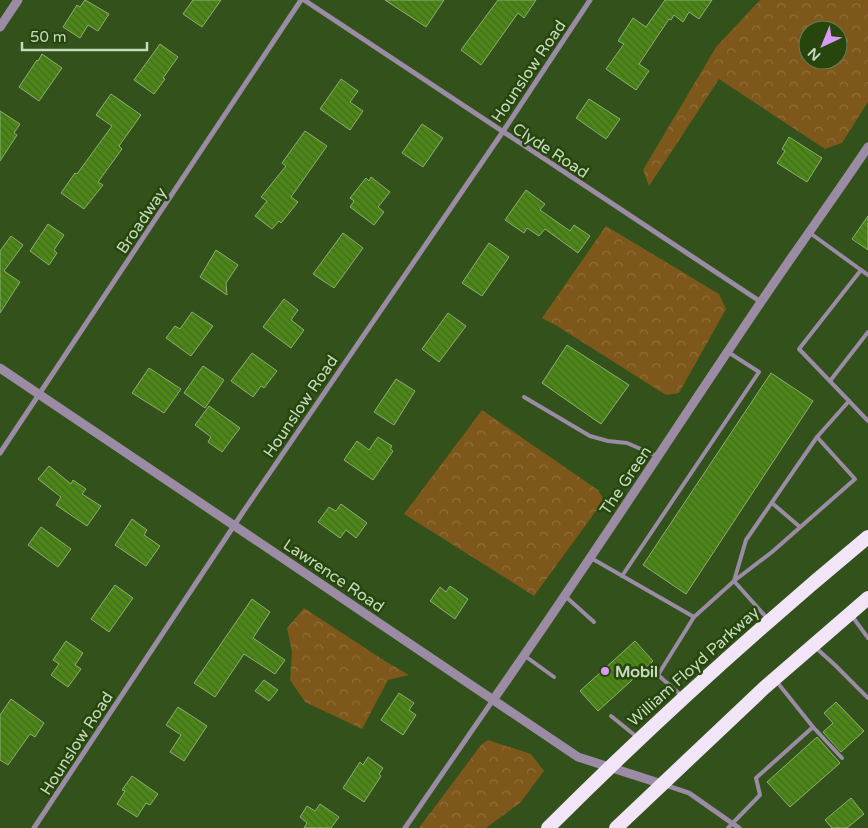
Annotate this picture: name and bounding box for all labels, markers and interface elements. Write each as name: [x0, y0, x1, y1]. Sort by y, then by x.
street label: Hounslow Road: [487, 16, 571, 127]
scale bar: [22, 20, 148, 52]
north arrow: [798, 20, 848, 70]
text: 50 m: [30, 28, 67, 46]
text: N: [804, 44, 824, 64]
street label: Clyde Road: [508, 119, 592, 183]
street label: Broadway: [112, 183, 172, 258]
street label: Hounslow Road: [259, 351, 343, 462]
street label: The Green: [596, 442, 656, 519]
street label: Lawrence Road: [279, 535, 388, 617]
street label: William Floyd Parkway: [624, 602, 764, 731]
place label: Mobil: [615, 662, 658, 682]
marker: Mobil: [599, 665, 611, 677]
street label: Hounslow Road: [36, 688, 118, 799]

